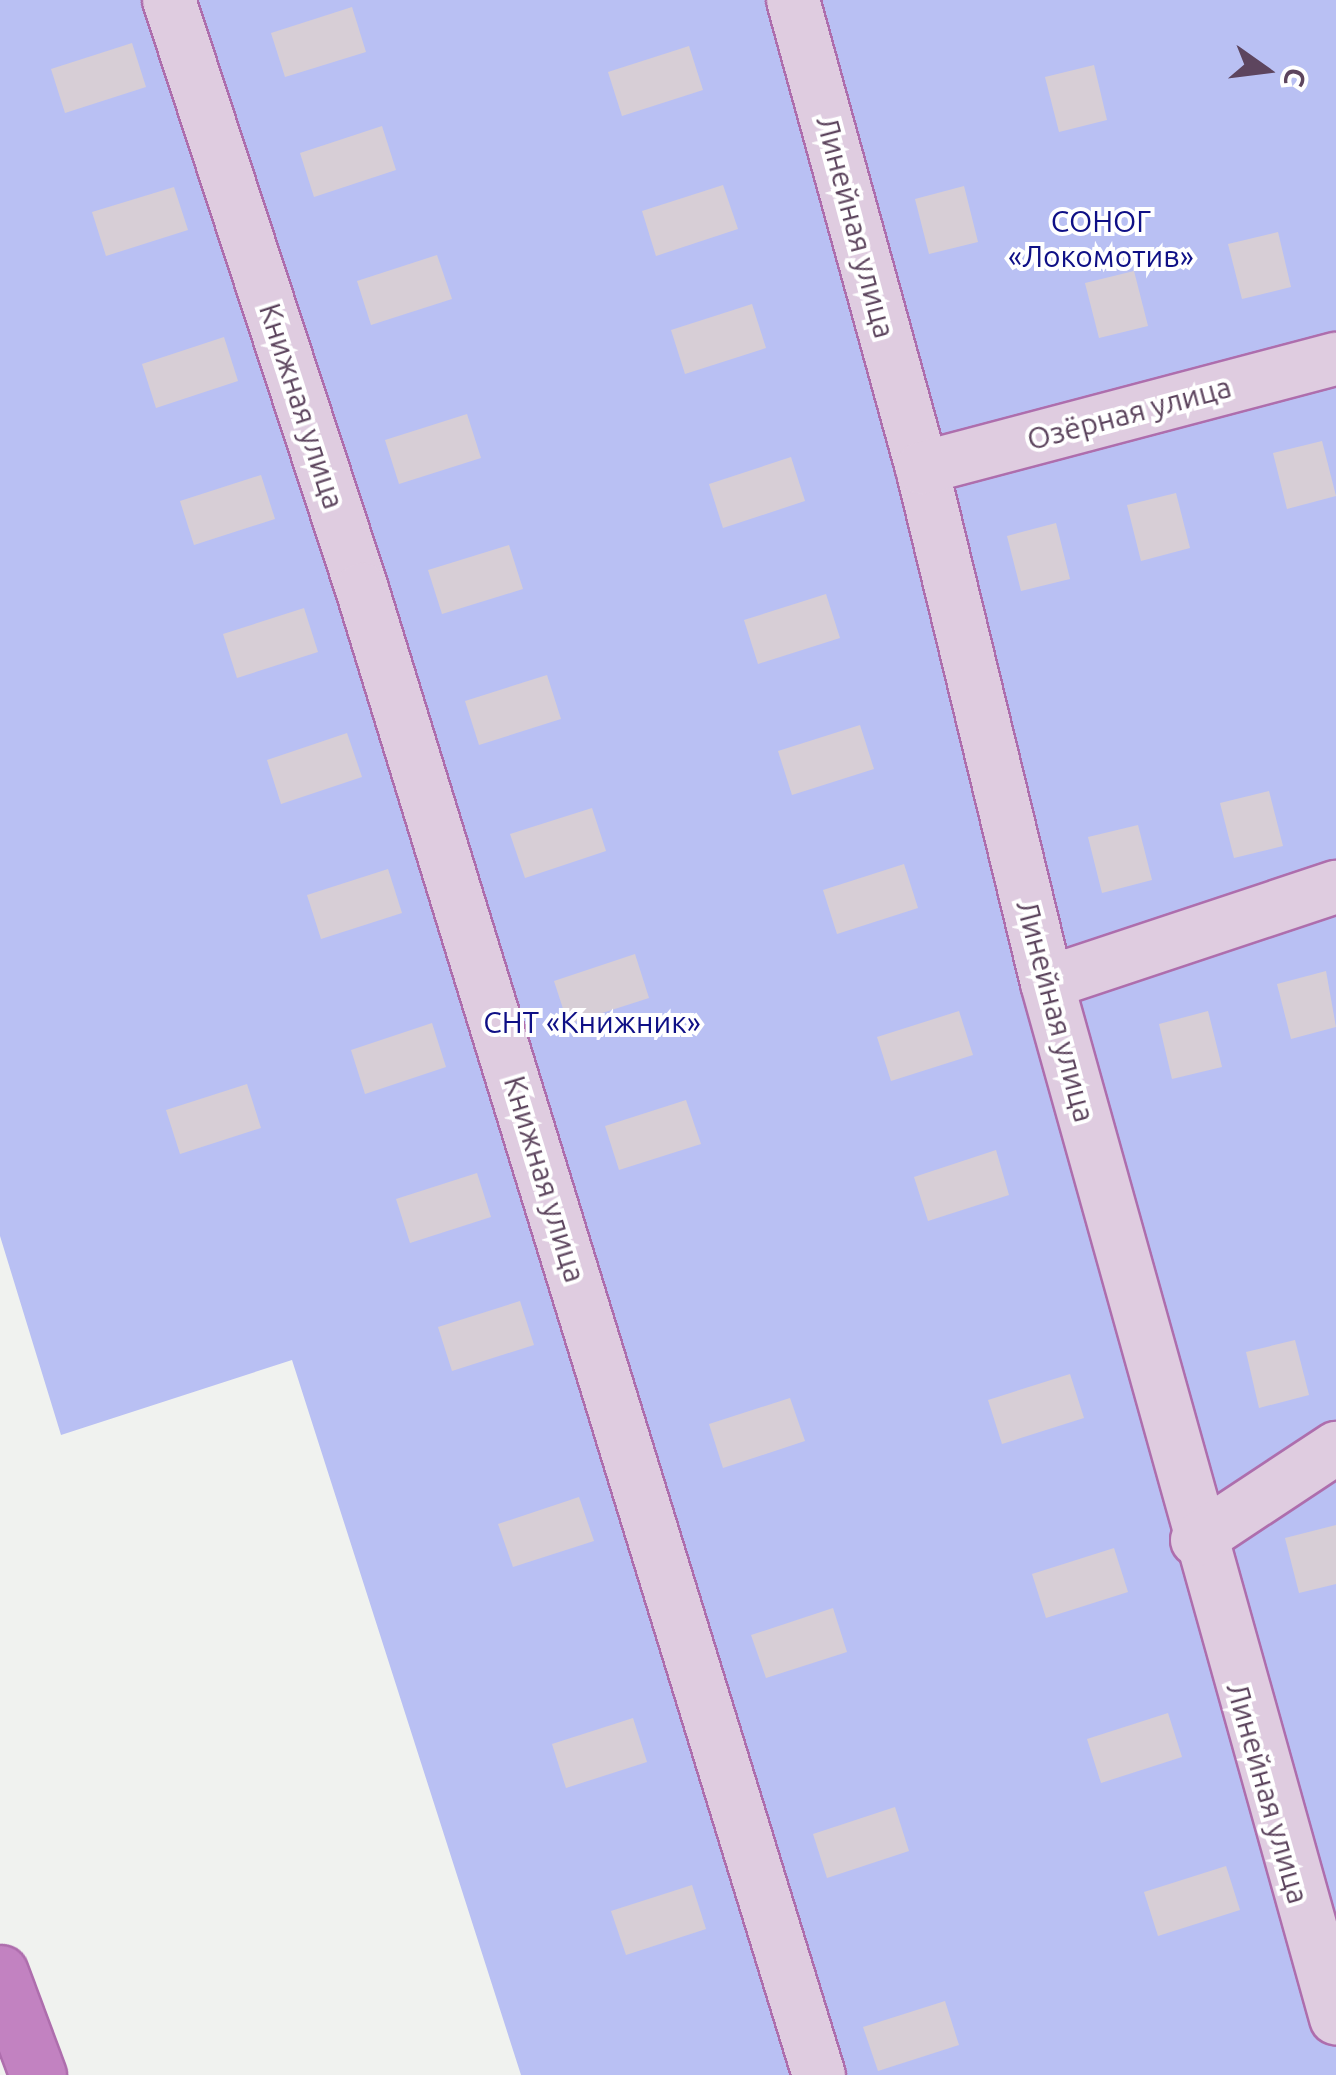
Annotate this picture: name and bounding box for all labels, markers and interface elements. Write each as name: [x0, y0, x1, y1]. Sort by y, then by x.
north arrow: [1216, 20, 1316, 120]
text: С: [1278, 65, 1313, 90]
street label: Линейная улица: [809, 112, 903, 342]
park label: СОНОГ «Локомотив»: [1008, 203, 1194, 274]
street label: Книжная улица: [252, 299, 352, 513]
street label: Озёрная улица: [1023, 368, 1235, 458]
street label: Линейная улица: [1009, 896, 1103, 1126]
park label: СНТ «Книжник»: [483, 1004, 701, 1040]
street label: Книжная улица: [497, 1071, 593, 1287]
street label: Линейная улица: [1219, 1678, 1317, 1908]

